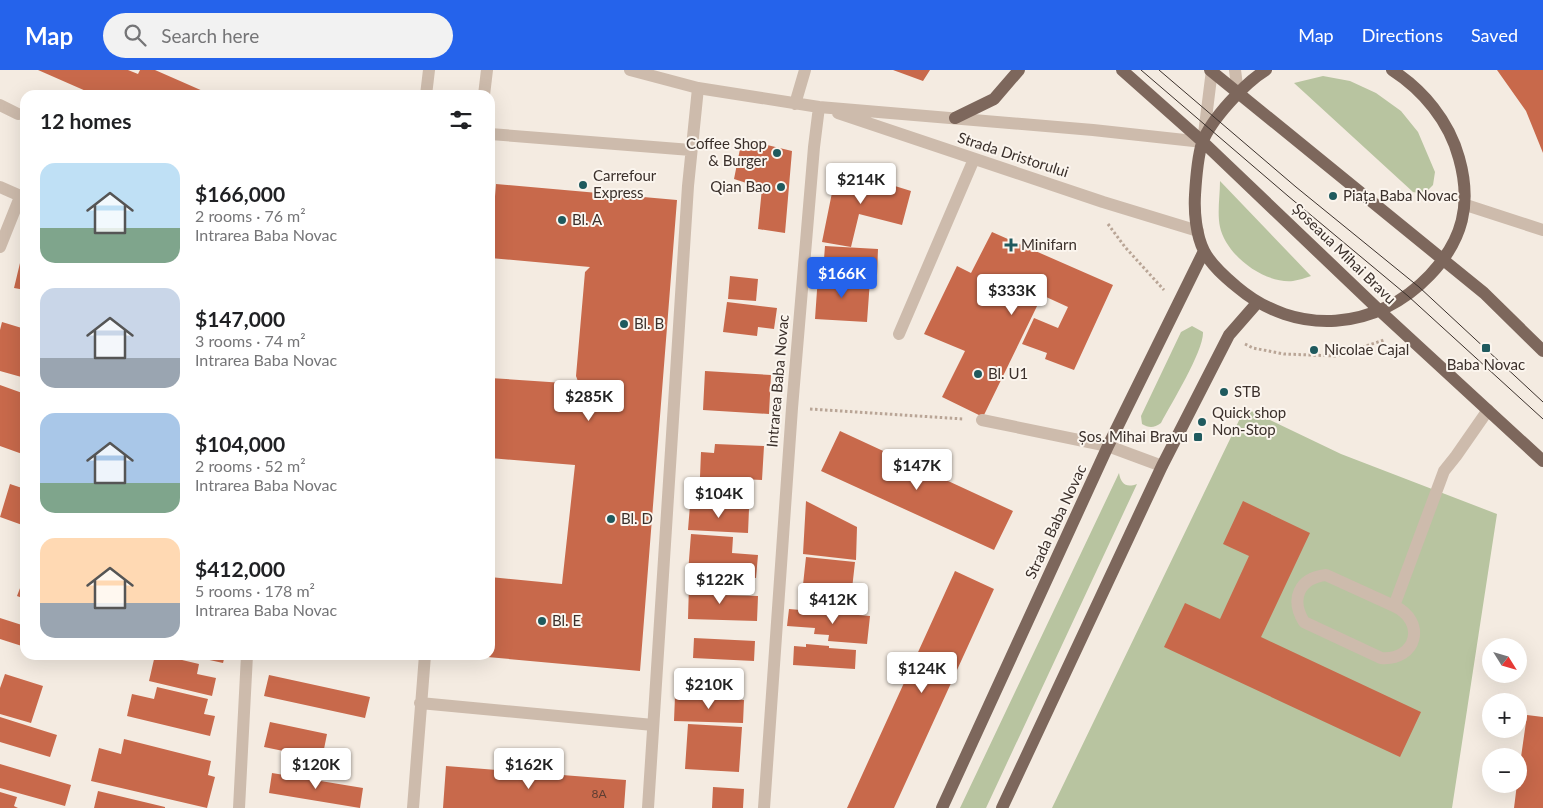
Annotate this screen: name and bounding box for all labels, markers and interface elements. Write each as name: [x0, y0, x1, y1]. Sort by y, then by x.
search box: [103, 13, 453, 58]
text: Map: [25, 21, 73, 50]
icon: search: [121, 21, 149, 49]
text: Search here: [161, 24, 259, 47]
text: Map: [1298, 24, 1334, 46]
text: Directions: [1362, 24, 1443, 46]
text: Saved: [1471, 24, 1518, 46]
icon: filters: [447, 106, 475, 134]
text: 12 homes: [40, 108, 131, 133]
street label: Strada Dristorului: [956, 128, 1071, 180]
place label: Coffee Shop & Burger: [686, 134, 768, 169]
marker: Coffee Shop & Burger: [771, 147, 783, 159]
pin: $214K: [826, 162, 896, 205]
place label: Carrefour Express: [593, 166, 657, 201]
text: $214K: [837, 169, 885, 188]
place label: Qian Bao: [710, 177, 771, 195]
marker: Carrefour Express: [577, 179, 589, 191]
text: $166,000: [195, 181, 285, 206]
marker: Qian Bao: [775, 181, 787, 193]
icon: home: [80, 183, 140, 243]
place label: Piața Baba Novac: [1343, 186, 1458, 204]
marker: Piața Baba Novac: [1327, 190, 1339, 202]
street label: Șoseaua Mihai Bravu: [1289, 199, 1400, 307]
text: 2 rooms · 76 m²: [195, 206, 306, 225]
place label: Bl. A: [572, 210, 603, 228]
marker: Bl. A: [556, 214, 568, 226]
text: Intrarea Baba Novac: [195, 225, 337, 244]
place label: Minifarn: [1021, 235, 1077, 253]
marker: Minifarn: [1005, 239, 1017, 251]
pin: $166K: [807, 256, 877, 299]
text: $166K: [818, 263, 866, 282]
pin: $333K: [977, 274, 1047, 316]
text: $333K: [988, 280, 1036, 299]
text: $147,000: [195, 306, 285, 331]
icon: home: [80, 308, 140, 368]
place label: Bl. B: [634, 314, 664, 332]
street label: Intrarea Baba Novac: [762, 314, 792, 448]
marker: Bl. B: [618, 318, 630, 330]
text: 3 rooms · 74 m²: [195, 331, 306, 350]
place label: Nicolae Cajal: [1324, 340, 1409, 358]
marker: Baba Novac: [1480, 342, 1492, 354]
marker: Nicolae Cajal: [1308, 344, 1320, 356]
text: Intrarea Baba Novac: [195, 350, 337, 369]
place label: Baba Novac: [1447, 355, 1525, 373]
place label: Bl. U1: [988, 364, 1028, 382]
marker: Bl. U1: [972, 368, 984, 380]
pin: $285K: [554, 380, 624, 422]
place label: STB: [1234, 382, 1261, 400]
text: $285K: [565, 386, 613, 405]
marker: STB: [1218, 386, 1230, 398]
place label: Quick shop Non-Stop: [1212, 403, 1286, 438]
marker: Quick shop Non-Stop: [1196, 416, 1208, 428]
place label: Șos. Mihai Bravu: [1079, 427, 1188, 445]
text: $104,000: [195, 431, 285, 456]
marker: Șos. Mihai Bravu: [1192, 431, 1204, 443]
icon: home: [80, 433, 140, 493]
pin: $147K: [882, 448, 952, 491]
text: $147K: [893, 455, 941, 474]
text: 2 rooms · 52 m²: [195, 456, 306, 475]
street label: Strada Baba Novac: [1021, 462, 1089, 582]
text: Intrarea Baba Novac: [195, 475, 337, 494]
pin: $104K: [684, 476, 754, 519]
text: $104K: [695, 483, 743, 502]
place label: Bl. D: [621, 509, 653, 527]
marker: Bl. D: [605, 513, 617, 525]
text: $412,000: [195, 556, 285, 581]
icon: home: [80, 558, 140, 618]
pin: $122K: [685, 562, 755, 605]
text: $122K: [696, 569, 744, 588]
text: 5 rooms · 178 m²: [195, 581, 315, 600]
pin: $412K: [798, 582, 868, 625]
text: $412K: [809, 589, 857, 608]
text: Intrarea Baba Novac: [195, 600, 337, 619]
place label: Bl. E: [552, 611, 581, 629]
marker: Bl. E: [536, 615, 548, 627]
north arrow: [1482, 638, 1528, 682]
map controls: [1482, 638, 1527, 793]
pin: $124K: [887, 652, 957, 694]
text: $124K: [898, 658, 946, 677]
pin: $210K: [674, 668, 744, 710]
text: $210K: [685, 674, 733, 693]
button: +: [1482, 693, 1527, 738]
pin: $120K: [281, 748, 351, 790]
pin: $162K: [494, 748, 564, 790]
button: −: [1482, 748, 1527, 793]
text: $120K: [292, 754, 340, 773]
text: $162K: [505, 754, 553, 773]
house number: 8A: [591, 786, 607, 801]

